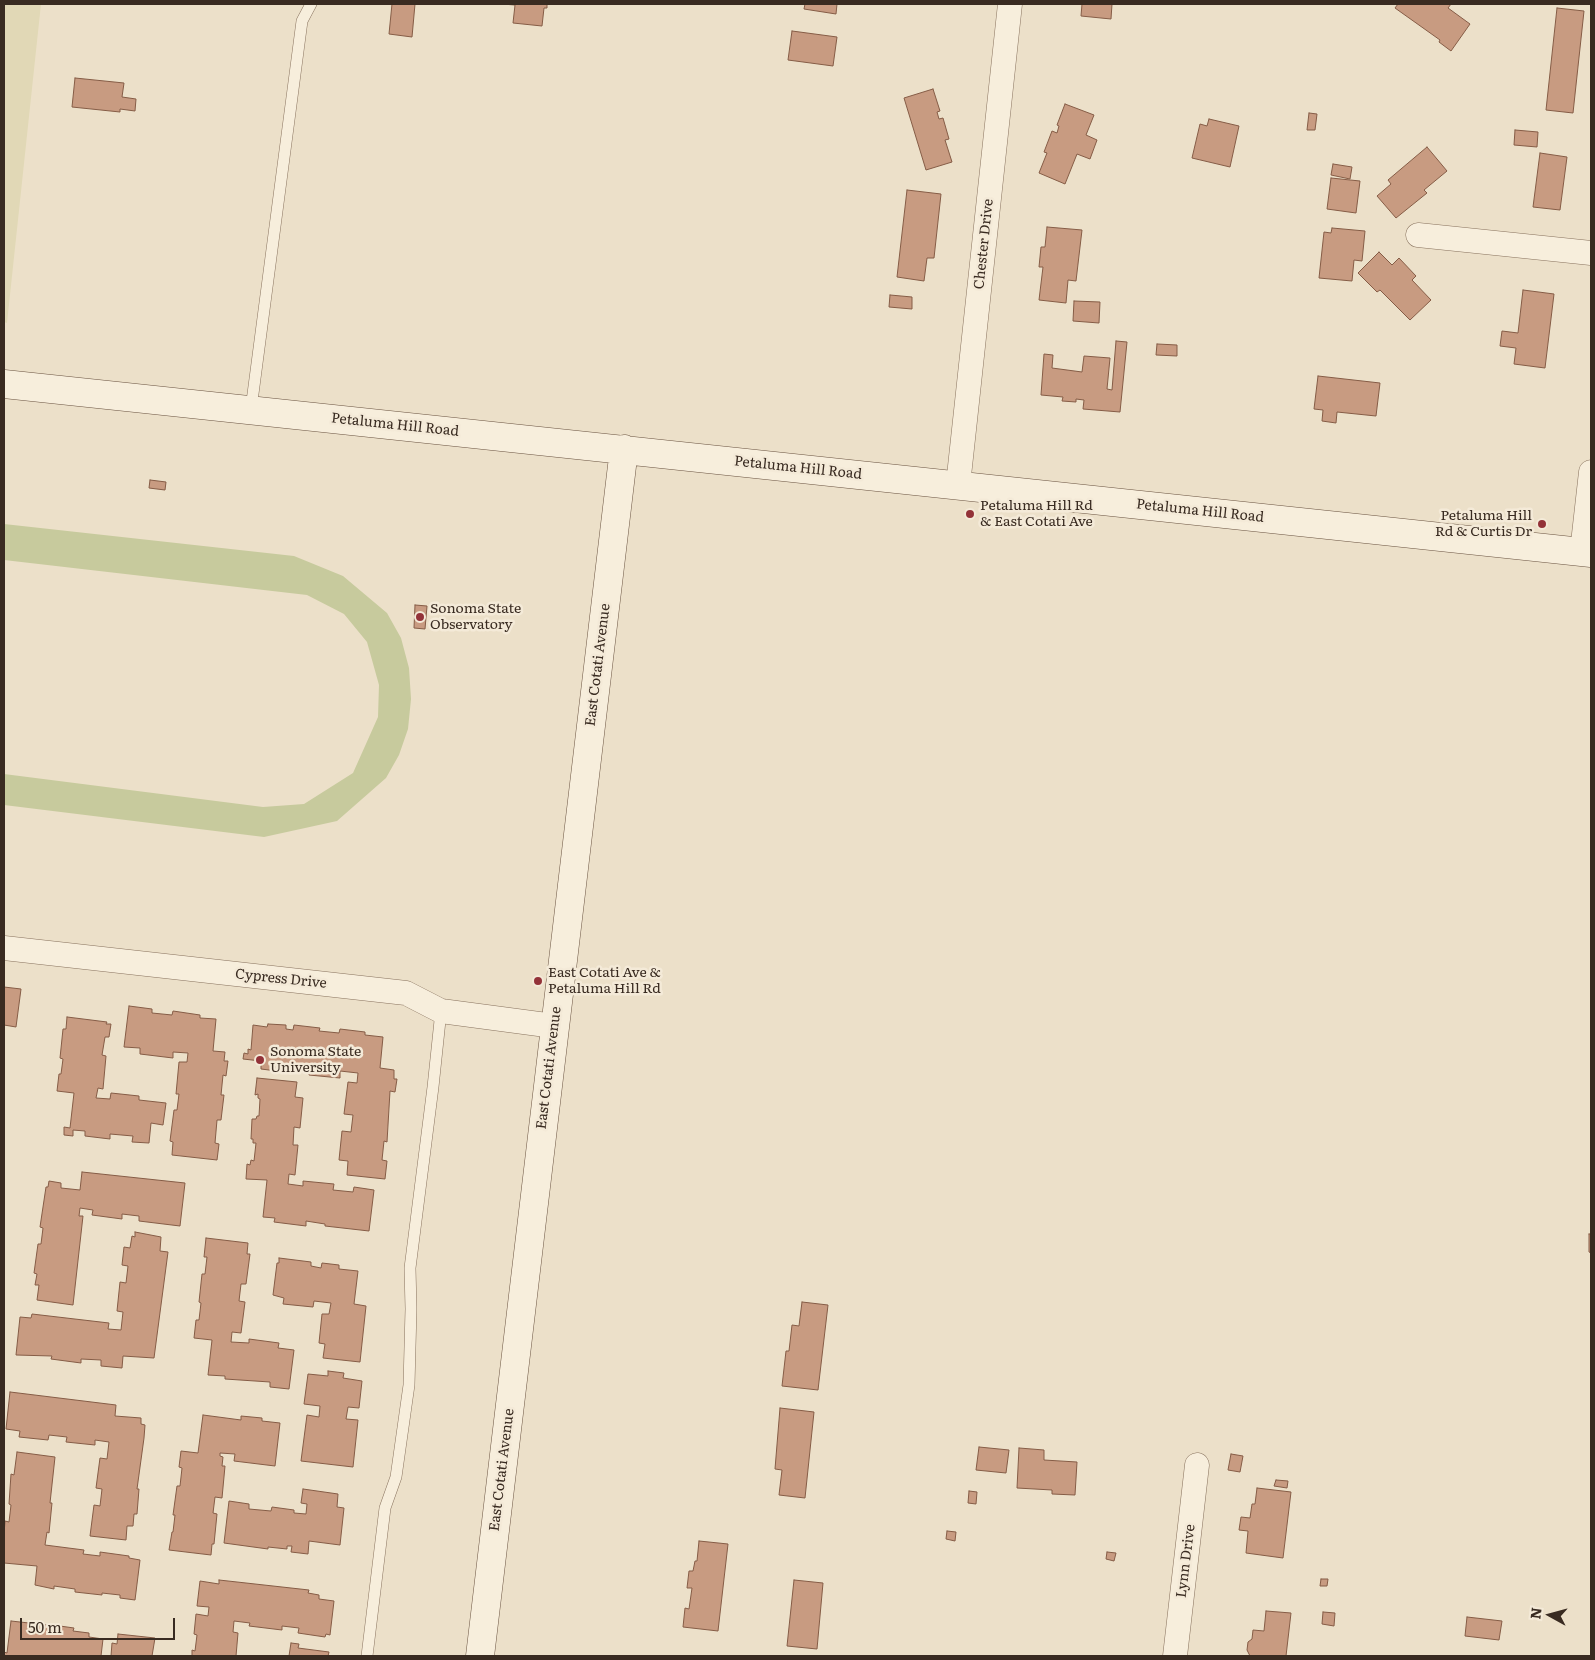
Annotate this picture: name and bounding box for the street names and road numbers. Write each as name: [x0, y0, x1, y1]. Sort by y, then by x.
street label: Chester Drive: [971, 198, 997, 290]
street label: Petaluma Hill Road: [330, 410, 460, 440]
street label: Petaluma Hill Road: [733, 453, 863, 483]
street label: Petaluma Hill Road: [1135, 496, 1265, 526]
street label: East Cotati Avenue: [582, 603, 614, 727]
street label: Cypress Drive: [234, 966, 328, 992]
street label: East Cotati Avenue: [533, 1006, 565, 1130]
street label: East Cotati Avenue: [486, 1408, 518, 1532]
street label: Lynn Drive: [1173, 1523, 1199, 1599]

